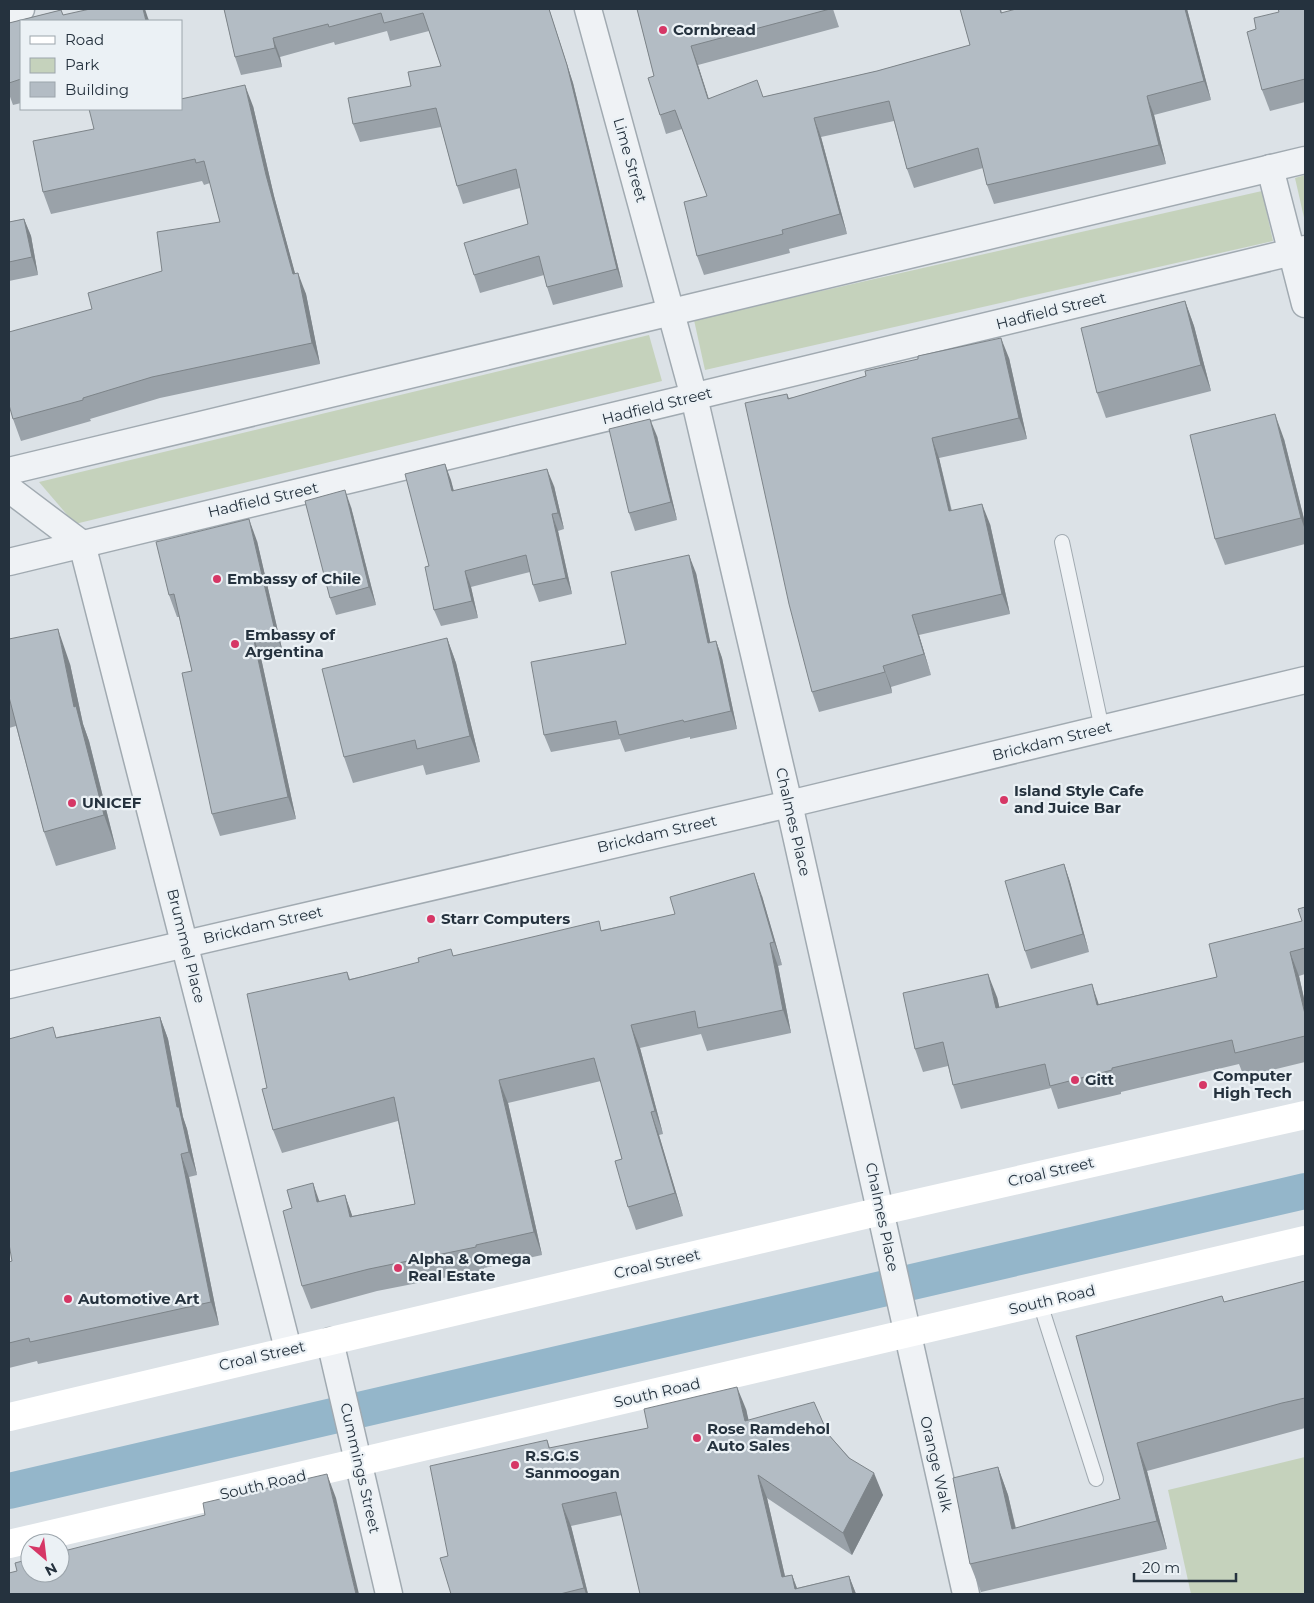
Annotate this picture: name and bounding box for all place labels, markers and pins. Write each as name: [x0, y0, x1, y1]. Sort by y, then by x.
place label: Cornbread: [673, 20, 756, 39]
marker: Cornbread: [657, 24, 669, 36]
place label: Embassy of Chile: [227, 569, 361, 588]
marker: Embassy of Chile: [211, 573, 223, 585]
place label: Embassy of Argentina: [244, 625, 336, 661]
marker: Embassy of Argentina: [229, 638, 241, 650]
place label: Island Style Cafe and Juice Bar: [1014, 781, 1144, 817]
place label: UNICEF: [82, 793, 142, 812]
marker: Island Style Cafe and Juice Bar: [998, 794, 1010, 806]
marker: UNICEF: [66, 797, 78, 809]
place label: Starr Computers: [441, 909, 570, 928]
marker: Starr Computers: [425, 913, 437, 925]
place label: Computer High Tech: [1213, 1066, 1293, 1102]
place label: Gitt: [1085, 1070, 1114, 1089]
marker: Gitt: [1069, 1074, 1081, 1086]
marker: Computer High Tech: [1197, 1079, 1209, 1091]
place label: Alpha & Omega Real Estate: [407, 1249, 531, 1285]
marker: Alpha & Omega Real Estate: [392, 1262, 404, 1274]
place label: Automotive Art: [77, 1289, 200, 1308]
marker: Automotive Art: [62, 1293, 74, 1305]
place label: Rose Ramdehol Auto Sales: [706, 1419, 830, 1455]
marker: Rose Ramdehol Auto Sales: [691, 1432, 703, 1444]
place label: R.S.G.S Sanmoogan: [525, 1446, 620, 1482]
marker: R.S.G.S Sanmoogan: [509, 1459, 521, 1471]

